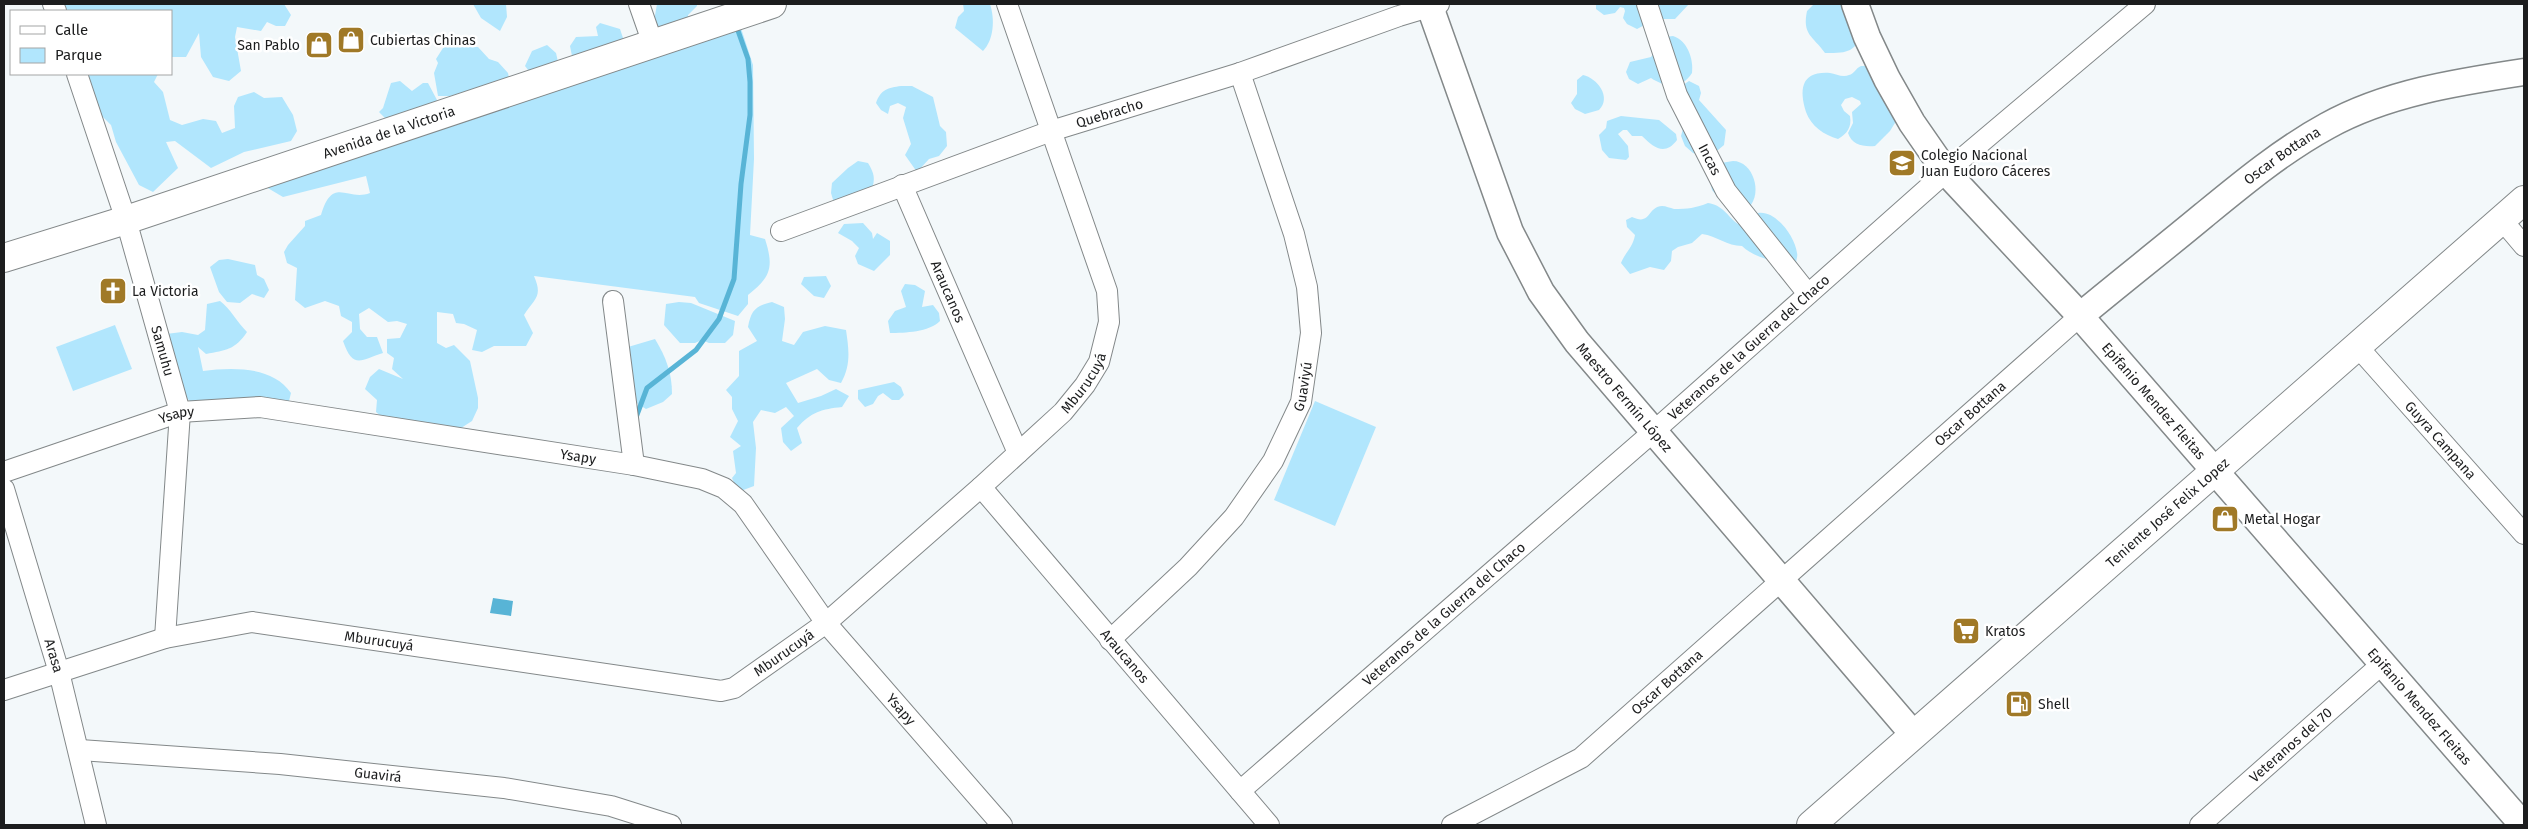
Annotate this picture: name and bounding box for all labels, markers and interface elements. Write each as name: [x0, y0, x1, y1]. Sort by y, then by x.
legend: [10, 10, 172, 75]
text: Calle: [55, 21, 88, 39]
shop icon: Cubiertas Chinas: [336, 25, 366, 55]
shop icon: San Pablo: [304, 30, 334, 60]
place label: Cubiertas Chinas: [370, 32, 476, 49]
place label: San Pablo: [237, 37, 300, 54]
text: Parque: [55, 46, 102, 64]
street label: Quebracho: [1074, 95, 1145, 131]
street label: Avenida de la Victoria: [321, 102, 457, 162]
street label: Oscar Bottana: [2240, 123, 2323, 188]
street label: Incas: [1695, 141, 1725, 178]
place label: Colegio Nacional Juan Eudoro Cáceres: [1921, 147, 2051, 180]
school or university icon: Colegio Nacional Juan Eudoro Cáceres: [1887, 148, 1917, 178]
street label: Araucanos: [927, 258, 969, 325]
street label: Veteranos de la Guerra del Chaco: [1664, 271, 1833, 423]
church icon: La Victoria: [98, 276, 128, 306]
place label: La Victoria: [132, 283, 199, 300]
street label: Samuhu: [148, 324, 178, 378]
street label: Maestro Fermín López: [1573, 339, 1676, 456]
street label: Epifanio Mendez Fleitas: [2098, 339, 2210, 463]
street label: Mburucuyá: [1057, 351, 1109, 417]
street label: Guaviyú: [1289, 360, 1315, 414]
street label: Oscar Bottana: [1931, 377, 2009, 450]
street label: Guyra Campana: [2401, 397, 2480, 483]
street label: Ysapy: [156, 403, 195, 427]
street label: Ysapy: [559, 445, 597, 468]
street label: Teniente José Felix Lopez: [2102, 454, 2233, 571]
shop icon: Metal Hogar: [2210, 504, 2240, 534]
place label: Metal Hogar: [2244, 511, 2321, 528]
street label: Veteranos de la Guerra del Chaco: [1359, 538, 1529, 689]
supermarket icon: Kratos: [1951, 616, 1981, 646]
place label: Kratos: [1985, 623, 2026, 640]
street label: Araucanos: [1097, 625, 1153, 687]
street label: Mburucuyá: [750, 626, 817, 680]
street label: Mburucuyá: [343, 627, 415, 654]
street label: Arasa: [41, 637, 67, 675]
street label: Epifanio Mendez Fleitas: [2364, 644, 2476, 769]
street label: Oscar Bottana: [1628, 646, 1706, 718]
fuel station icon: Shell: [2004, 689, 2034, 719]
street label: Ysapy: [883, 690, 919, 728]
place label: Shell: [2038, 696, 2070, 713]
street label: Veteranos del 70: [2246, 704, 2336, 786]
street label: Guavirá: [353, 763, 403, 785]

